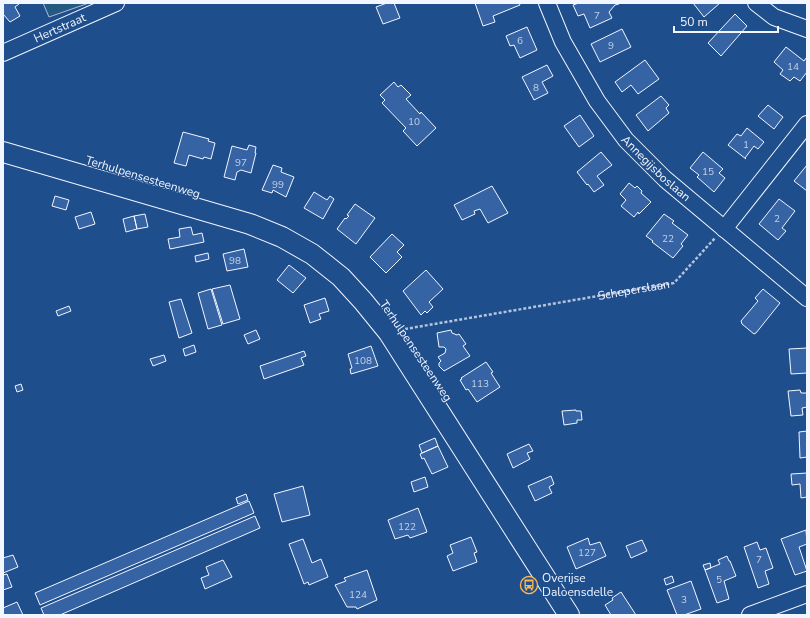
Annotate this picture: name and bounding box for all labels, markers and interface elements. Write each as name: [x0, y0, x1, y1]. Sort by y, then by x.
scale bar: [674, 8, 778, 34]
street label: Hertstraat: [31, 9, 89, 46]
house number: 7: [594, 9, 600, 23]
text: 50 m: [680, 14, 708, 30]
house number: 6: [517, 34, 523, 48]
house number: 9: [608, 39, 614, 53]
house number: 14: [787, 60, 799, 74]
house number: 8: [533, 81, 539, 95]
house number: 10: [408, 115, 420, 129]
street label: Annegijsboslaan: [618, 132, 694, 205]
house number: 1: [743, 138, 749, 152]
street label: Terhulpensesteenweg: [84, 152, 202, 202]
house number: 97: [235, 156, 247, 170]
house number: 15: [702, 165, 714, 179]
house number: 99: [272, 178, 284, 192]
house number: 2: [774, 212, 780, 226]
house number: 22: [662, 232, 674, 246]
house number: 98: [229, 254, 241, 268]
street label: Scheperslaan: [596, 276, 671, 304]
street label: Terhulpensesteenweg: [376, 297, 456, 405]
house number: 108: [354, 354, 372, 368]
house number: 113: [471, 377, 489, 391]
house number: 122: [398, 520, 416, 534]
house number: 127: [578, 546, 596, 560]
house number: 7: [756, 553, 762, 567]
place label: Overijse Daloensdelle: [542, 570, 613, 600]
house number: 5: [716, 573, 722, 587]
bus stop icon: Overijse Daloensdelle: [519, 575, 539, 595]
house number: 124: [349, 588, 367, 602]
house number: 3: [681, 593, 687, 607]

